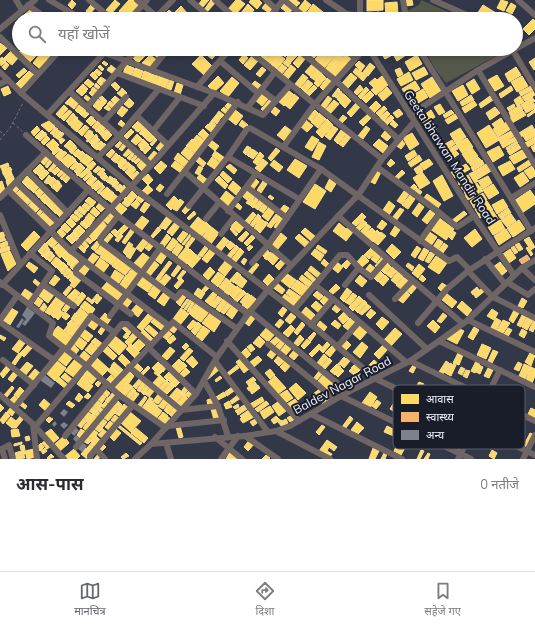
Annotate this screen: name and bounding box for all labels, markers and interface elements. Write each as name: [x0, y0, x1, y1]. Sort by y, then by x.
search box: [12, 12, 523, 56]
icon: search: [26, 23, 48, 45]
text: यहाँ खोजें: [58, 24, 110, 43]
street label: Geeta bhawan Mandir Road: [401, 87, 499, 227]
street label: Baldev Nagar Road: [290, 353, 394, 417]
legend: [393, 385, 525, 449]
text: आवास: [426, 392, 454, 406]
text: स्वास्थ्य: [426, 410, 455, 424]
text: अन्य: [426, 428, 445, 442]
text: आस-पास: [16, 473, 83, 494]
text: 0 नतीजे: [480, 476, 519, 492]
tab: मानचित्र: [74, 580, 106, 619]
tab: दिशा: [254, 580, 276, 619]
tab: सहेजे गए: [424, 580, 461, 619]

